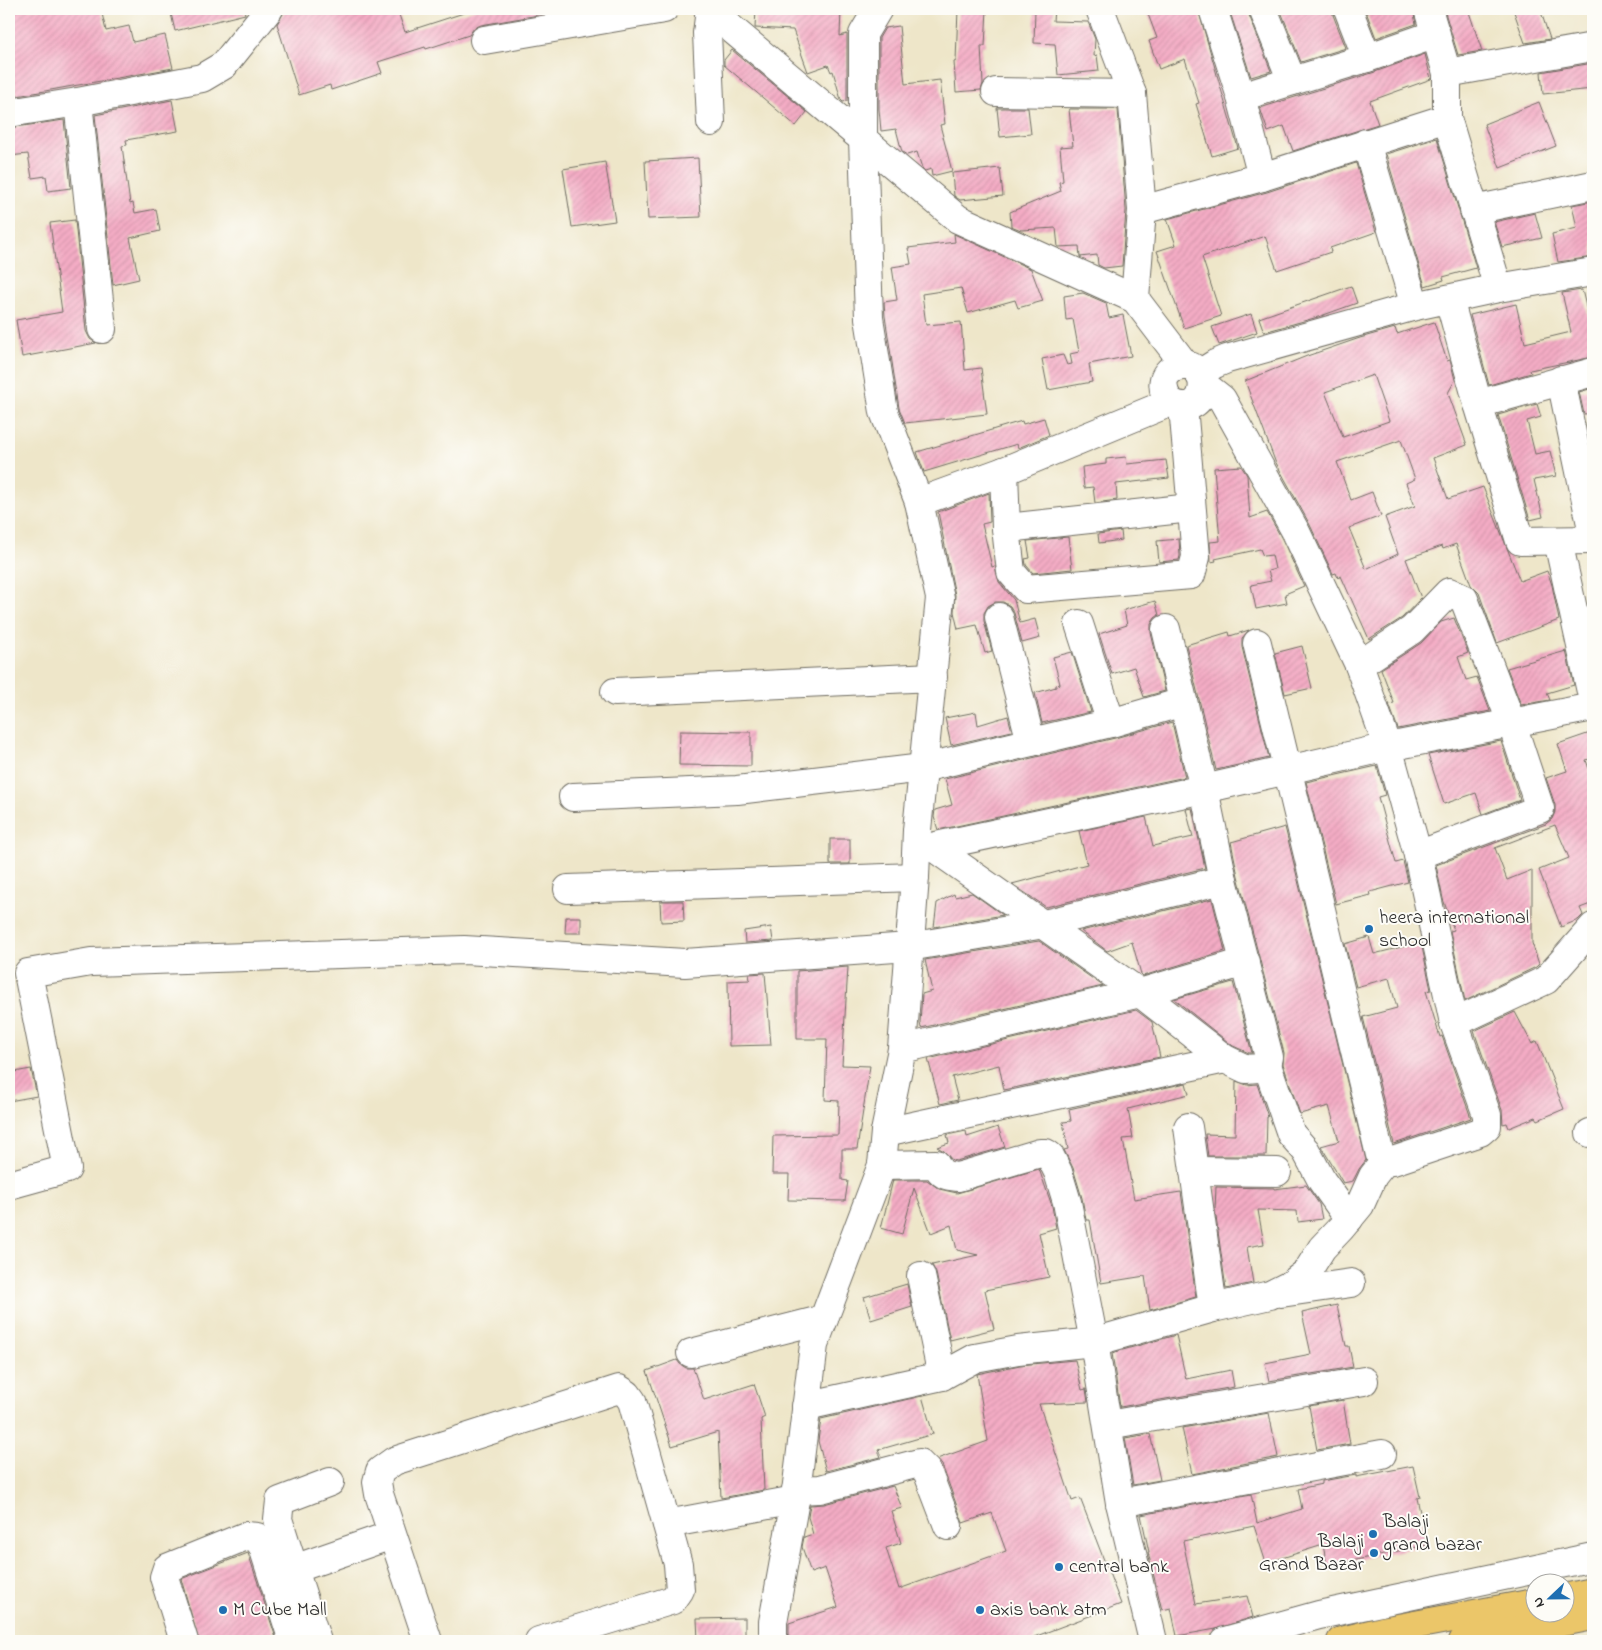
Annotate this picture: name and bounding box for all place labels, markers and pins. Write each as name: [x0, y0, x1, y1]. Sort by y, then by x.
place label: heera international school: [1379, 904, 1529, 956]
marker: heera international school: [1363, 923, 1375, 935]
place label: Balaji grand bazar: [1382, 1508, 1483, 1561]
place label: Balaji Grand Bazar: [1259, 1528, 1365, 1580]
marker: Balaji grand bazar: [1367, 1528, 1379, 1540]
marker: Balaji Grand Bazar: [1368, 1547, 1380, 1559]
place label: central bank: [1069, 1553, 1169, 1582]
marker: central bank: [1053, 1561, 1065, 1573]
place label: M Cube Mall: [233, 1596, 327, 1625]
place label: axis bank atm: [990, 1596, 1107, 1625]
marker: M Cube Mall: [217, 1604, 229, 1616]
marker: axis bank atm: [974, 1604, 986, 1616]

